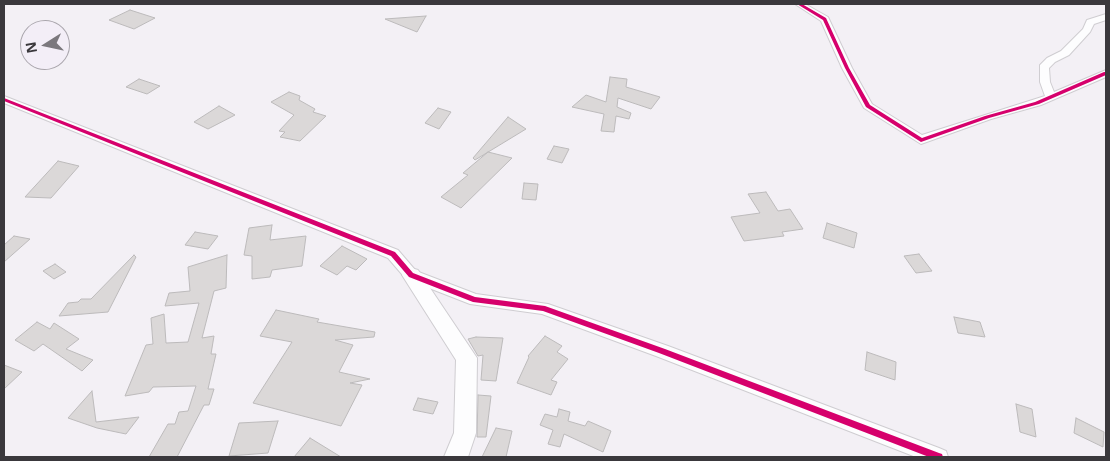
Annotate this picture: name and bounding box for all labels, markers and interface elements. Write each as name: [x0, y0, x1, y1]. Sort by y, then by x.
north arrow: [20, 20, 70, 70]
text: N: [20, 40, 41, 55]

